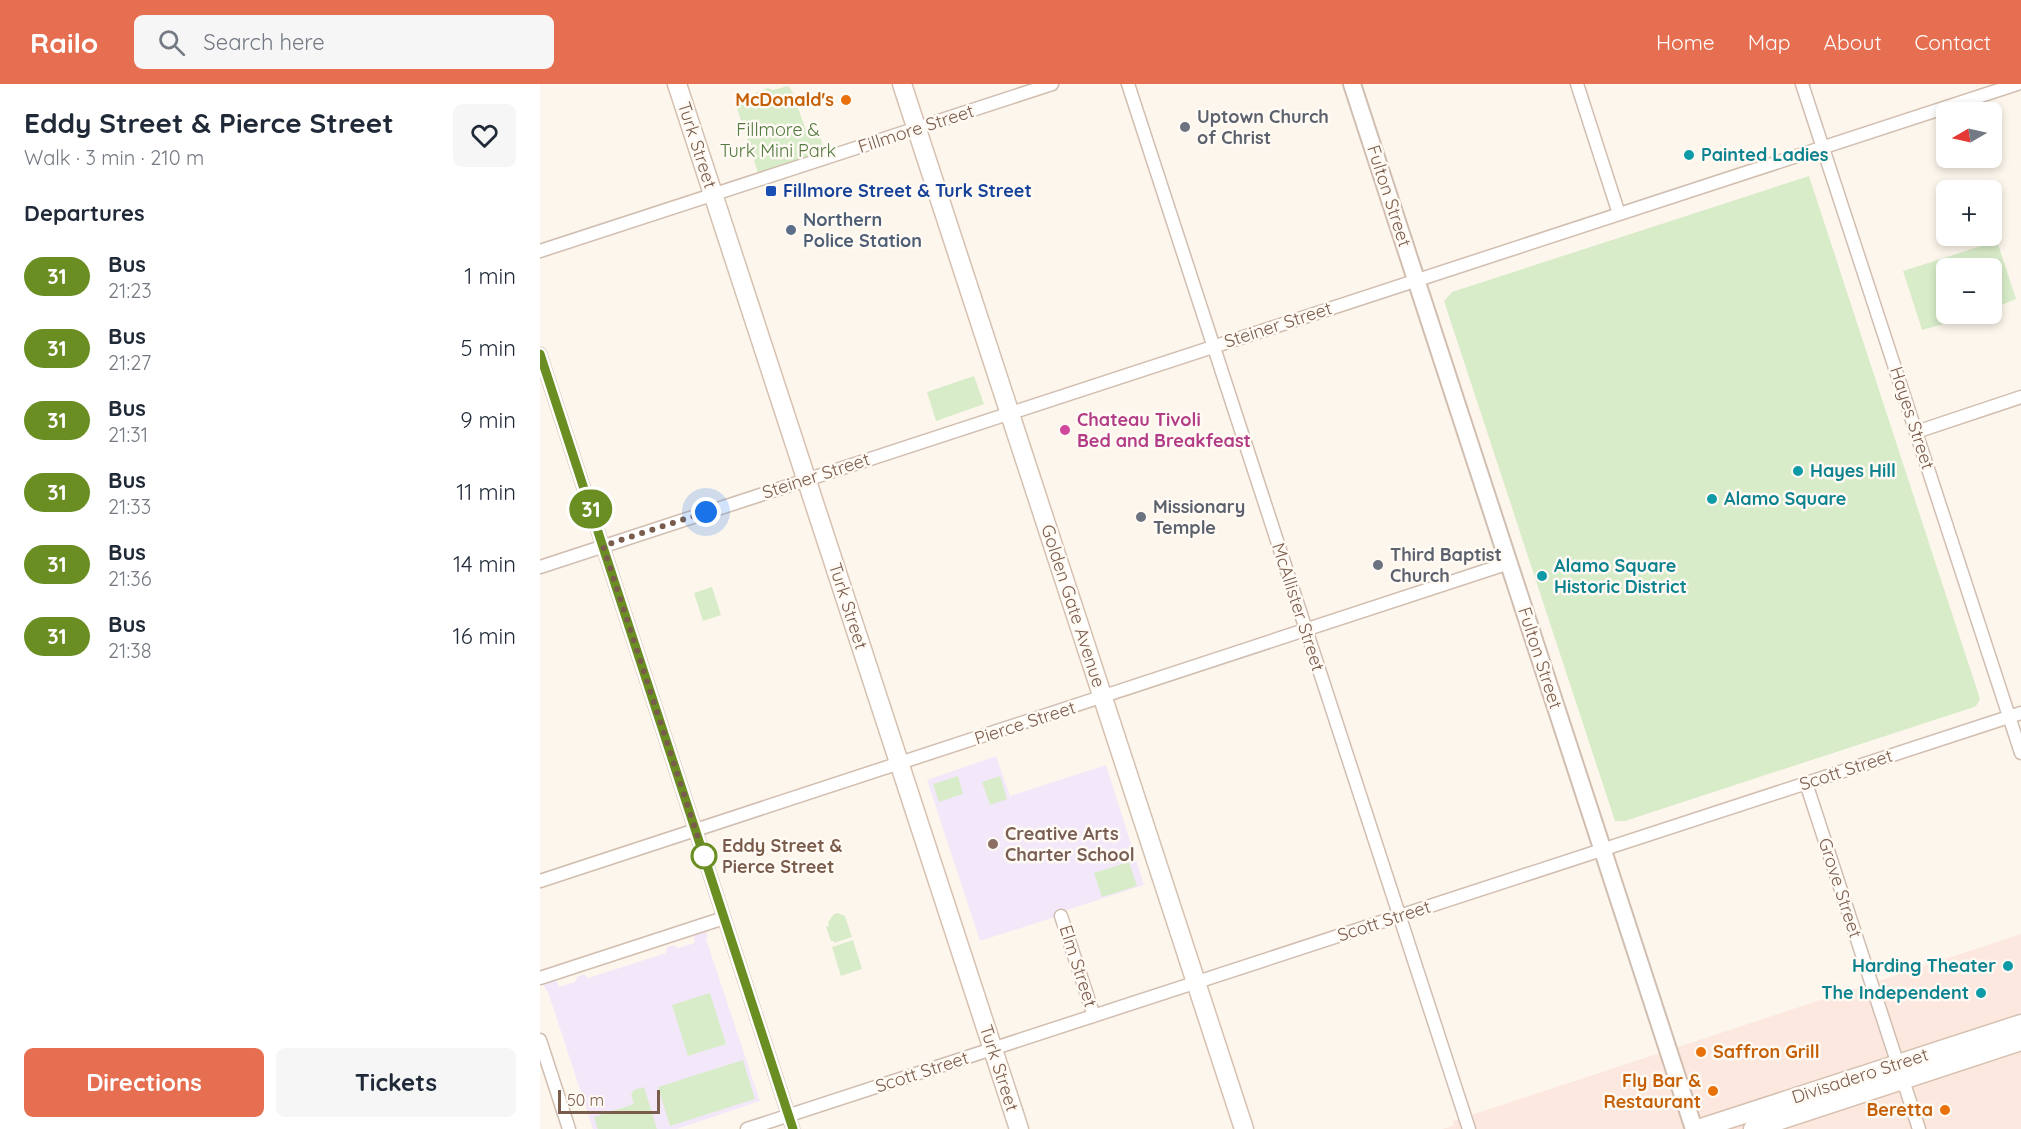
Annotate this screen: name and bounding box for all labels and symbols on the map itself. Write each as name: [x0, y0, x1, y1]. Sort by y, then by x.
place label: McDonald's: [735, 88, 834, 111]
marker: McDonald's: [839, 93, 853, 107]
street label: Turk Street: [673, 99, 722, 191]
street label: Fillmore Street: [855, 99, 977, 158]
north arrow: [1936, 102, 2002, 168]
place label: Uptown Church of Christ: [1197, 105, 1329, 149]
park label: Fillmore & Turk Mini Park: [720, 118, 836, 162]
marker: Uptown Church of Christ: [1178, 120, 1192, 134]
street label: Fulton Street: [1362, 142, 1417, 250]
place label: Painted Ladies: [1701, 143, 1829, 166]
marker: Painted Ladies: [1682, 148, 1696, 162]
place label: Fillmore Street & Turk Street: [783, 179, 1032, 202]
marker: Fillmore Street & Turk Street: [764, 184, 778, 198]
place label: Northern Police Station: [803, 208, 922, 252]
marker: Northern Police Station: [784, 223, 798, 237]
street label: Steiner Street: [1221, 296, 1335, 353]
street label: Hayes Street: [1885, 364, 1940, 472]
place label: Chateau Tivoli Bed and Breakfeast: [1077, 408, 1251, 452]
marker: Chateau Tivoli Bed and Breakfeast: [1058, 423, 1072, 437]
street label: Steiner Street: [759, 447, 873, 504]
place label: Hayes Hill: [1810, 459, 1896, 482]
marker: Hayes Hill: [1791, 464, 1805, 478]
place label: Alamo Square: [1724, 487, 1847, 510]
line badge: 31: [564, 490, 618, 528]
marker: Alamo Square: [1705, 492, 1719, 506]
place label: Missionary Temple: [1153, 495, 1245, 539]
your location: [691, 497, 721, 527]
marker: Missionary Temple: [1134, 510, 1148, 524]
street label: Golden Gate Avenue: [1036, 521, 1111, 690]
street label: McAllister Street: [1267, 540, 1330, 674]
place label: Third Baptist Church: [1390, 543, 1502, 587]
place label: Alamo Square Historic District: [1554, 554, 1687, 598]
marker: Third Baptist Church: [1371, 558, 1385, 572]
street label: Turk Street: [824, 560, 873, 652]
marker: Alamo Square Historic District: [1535, 569, 1549, 583]
street label: Fulton Street: [1513, 604, 1568, 712]
street label: Pierce Street: [971, 695, 1078, 750]
street label: Scott Street: [1796, 744, 1895, 795]
place label: Creative Arts Charter School: [1005, 822, 1135, 866]
place label: Eddy Street & Pierce Street: [722, 834, 843, 878]
street label: Grove Street: [1814, 835, 1867, 941]
marker: Creative Arts Charter School: [986, 837, 1000, 851]
marker: Eddy Street & Pierce Street: [691, 843, 717, 869]
street label: Scott Street: [1334, 895, 1433, 946]
street label: Elm Street: [1054, 922, 1103, 1010]
place label: Harding Theater: [1852, 954, 1996, 977]
marker: Harding Theater: [2001, 959, 2015, 973]
place label: The Independent: [1821, 981, 1969, 1004]
marker: The Independent: [1974, 986, 1988, 1000]
street label: Turk Street: [975, 1022, 1024, 1114]
place label: Saffron Grill: [1713, 1040, 1820, 1063]
street label: Divisadero Street: [1789, 1043, 1931, 1108]
marker: Saffron Grill: [1694, 1045, 1708, 1059]
street label: Scott Street: [872, 1046, 971, 1097]
place label: Fly Bar & Restaurant: [1603, 1069, 1701, 1113]
marker: Fly Bar & Restaurant: [1706, 1084, 1720, 1098]
scale bar: [558, 1087, 660, 1114]
place label: Beretta: [1867, 1098, 1933, 1121]
marker: Beretta: [1938, 1103, 1952, 1117]

